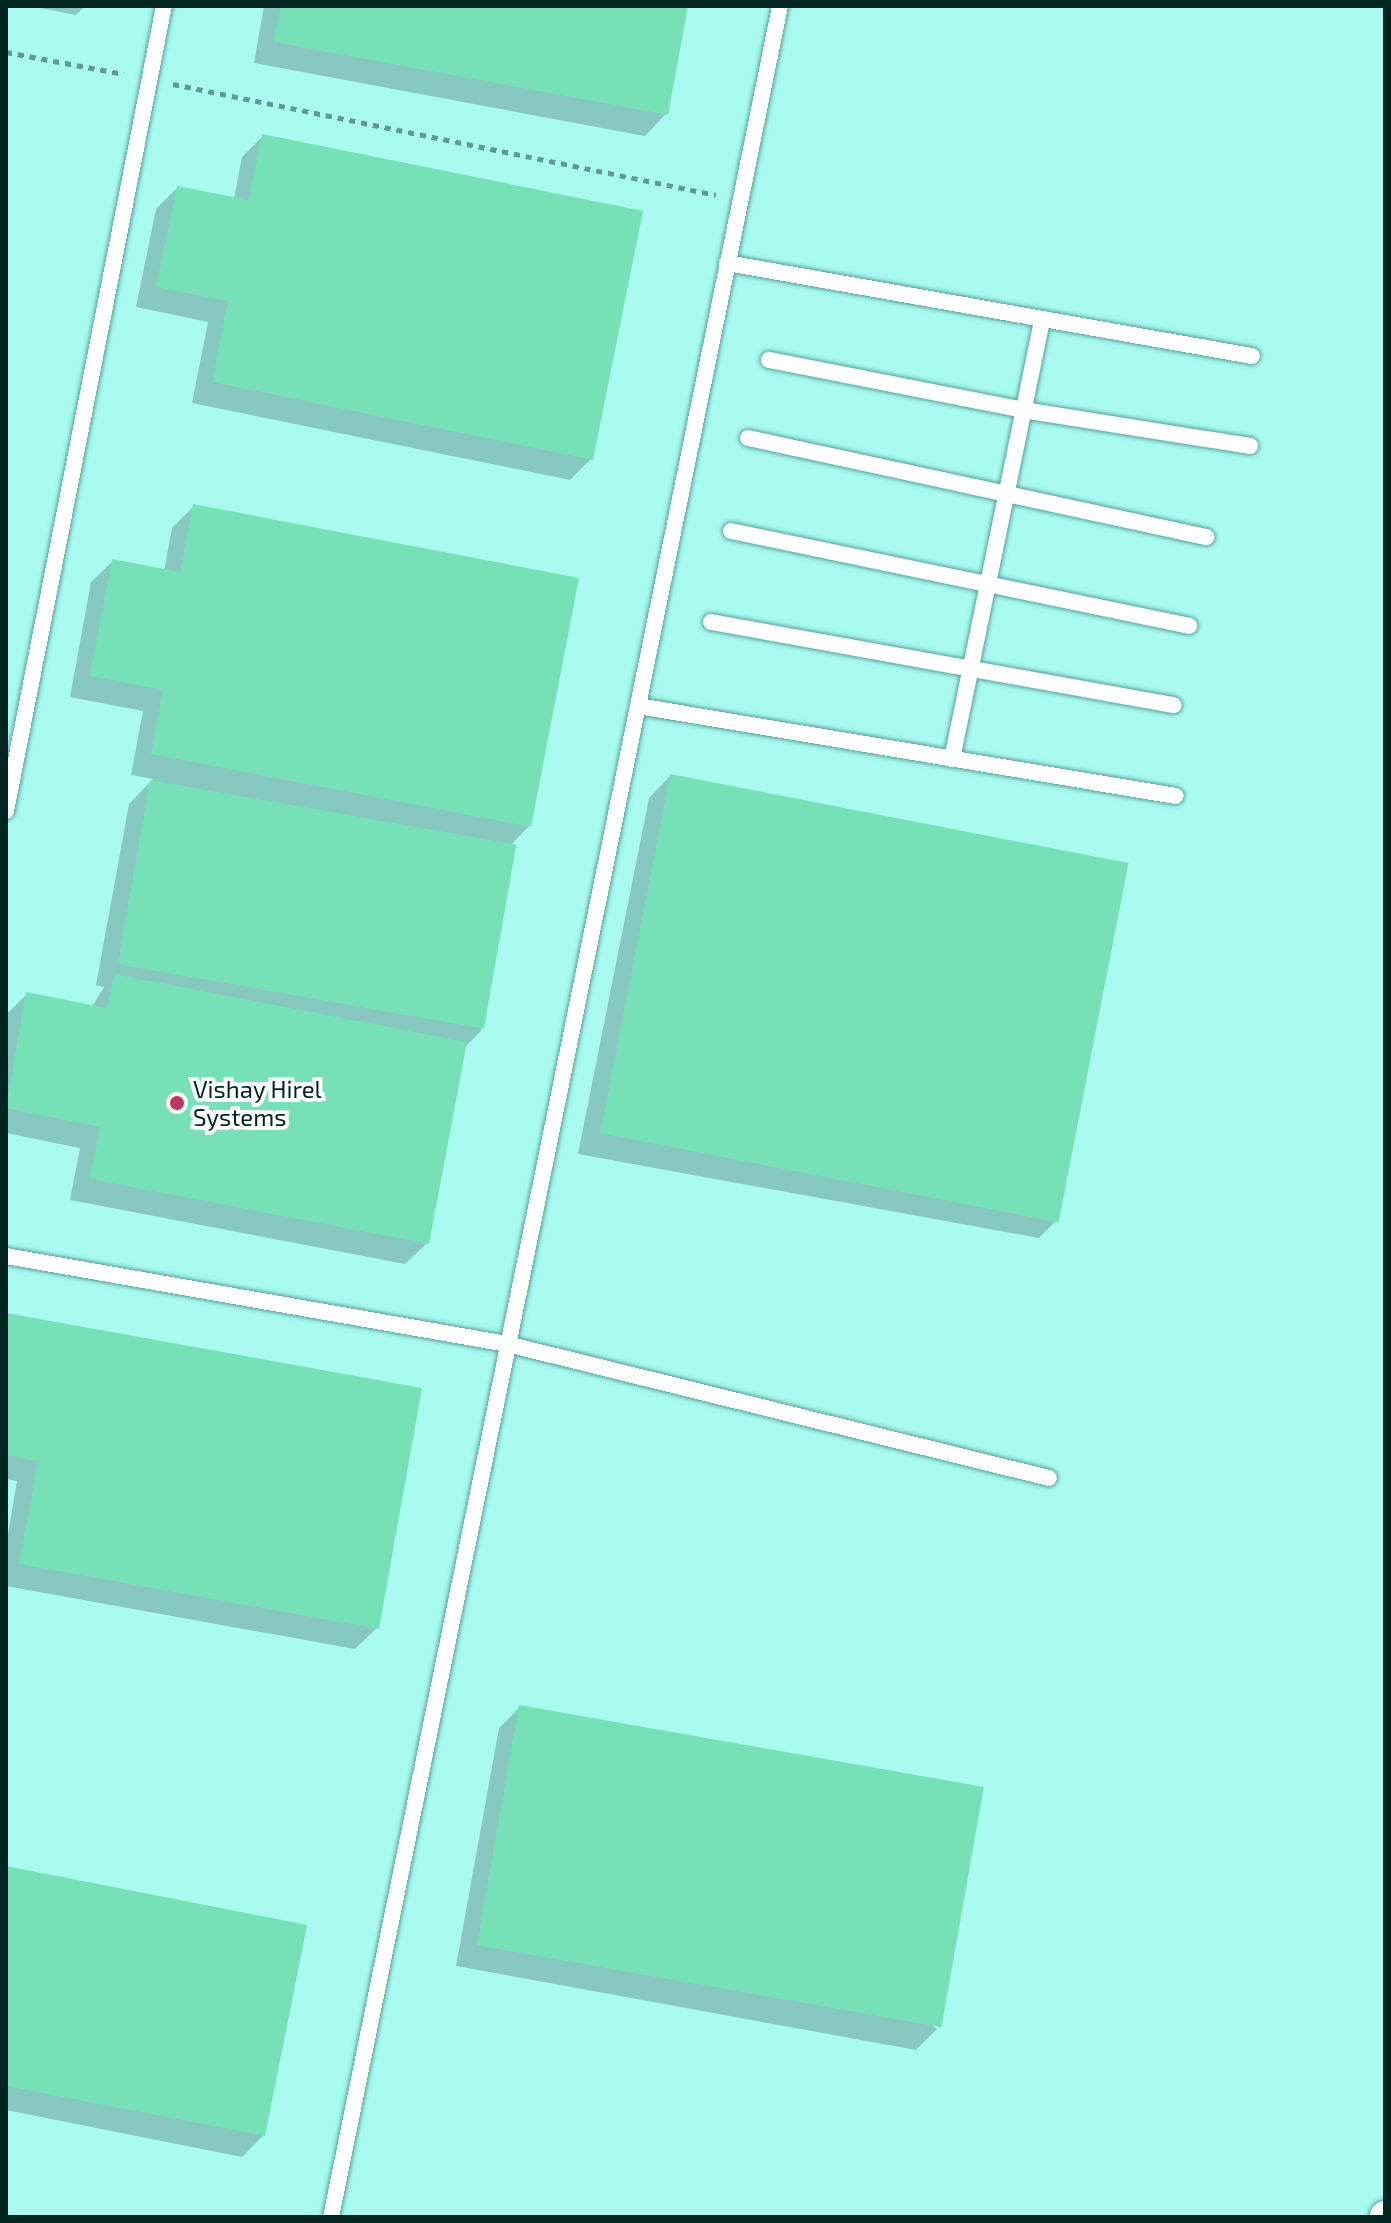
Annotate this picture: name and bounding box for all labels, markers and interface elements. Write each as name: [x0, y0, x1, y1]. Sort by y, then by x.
place label: Vishay Hirel Systems: [193, 1075, 322, 1131]
marker: Vishay Hirel Systems: [168, 1094, 186, 1112]

